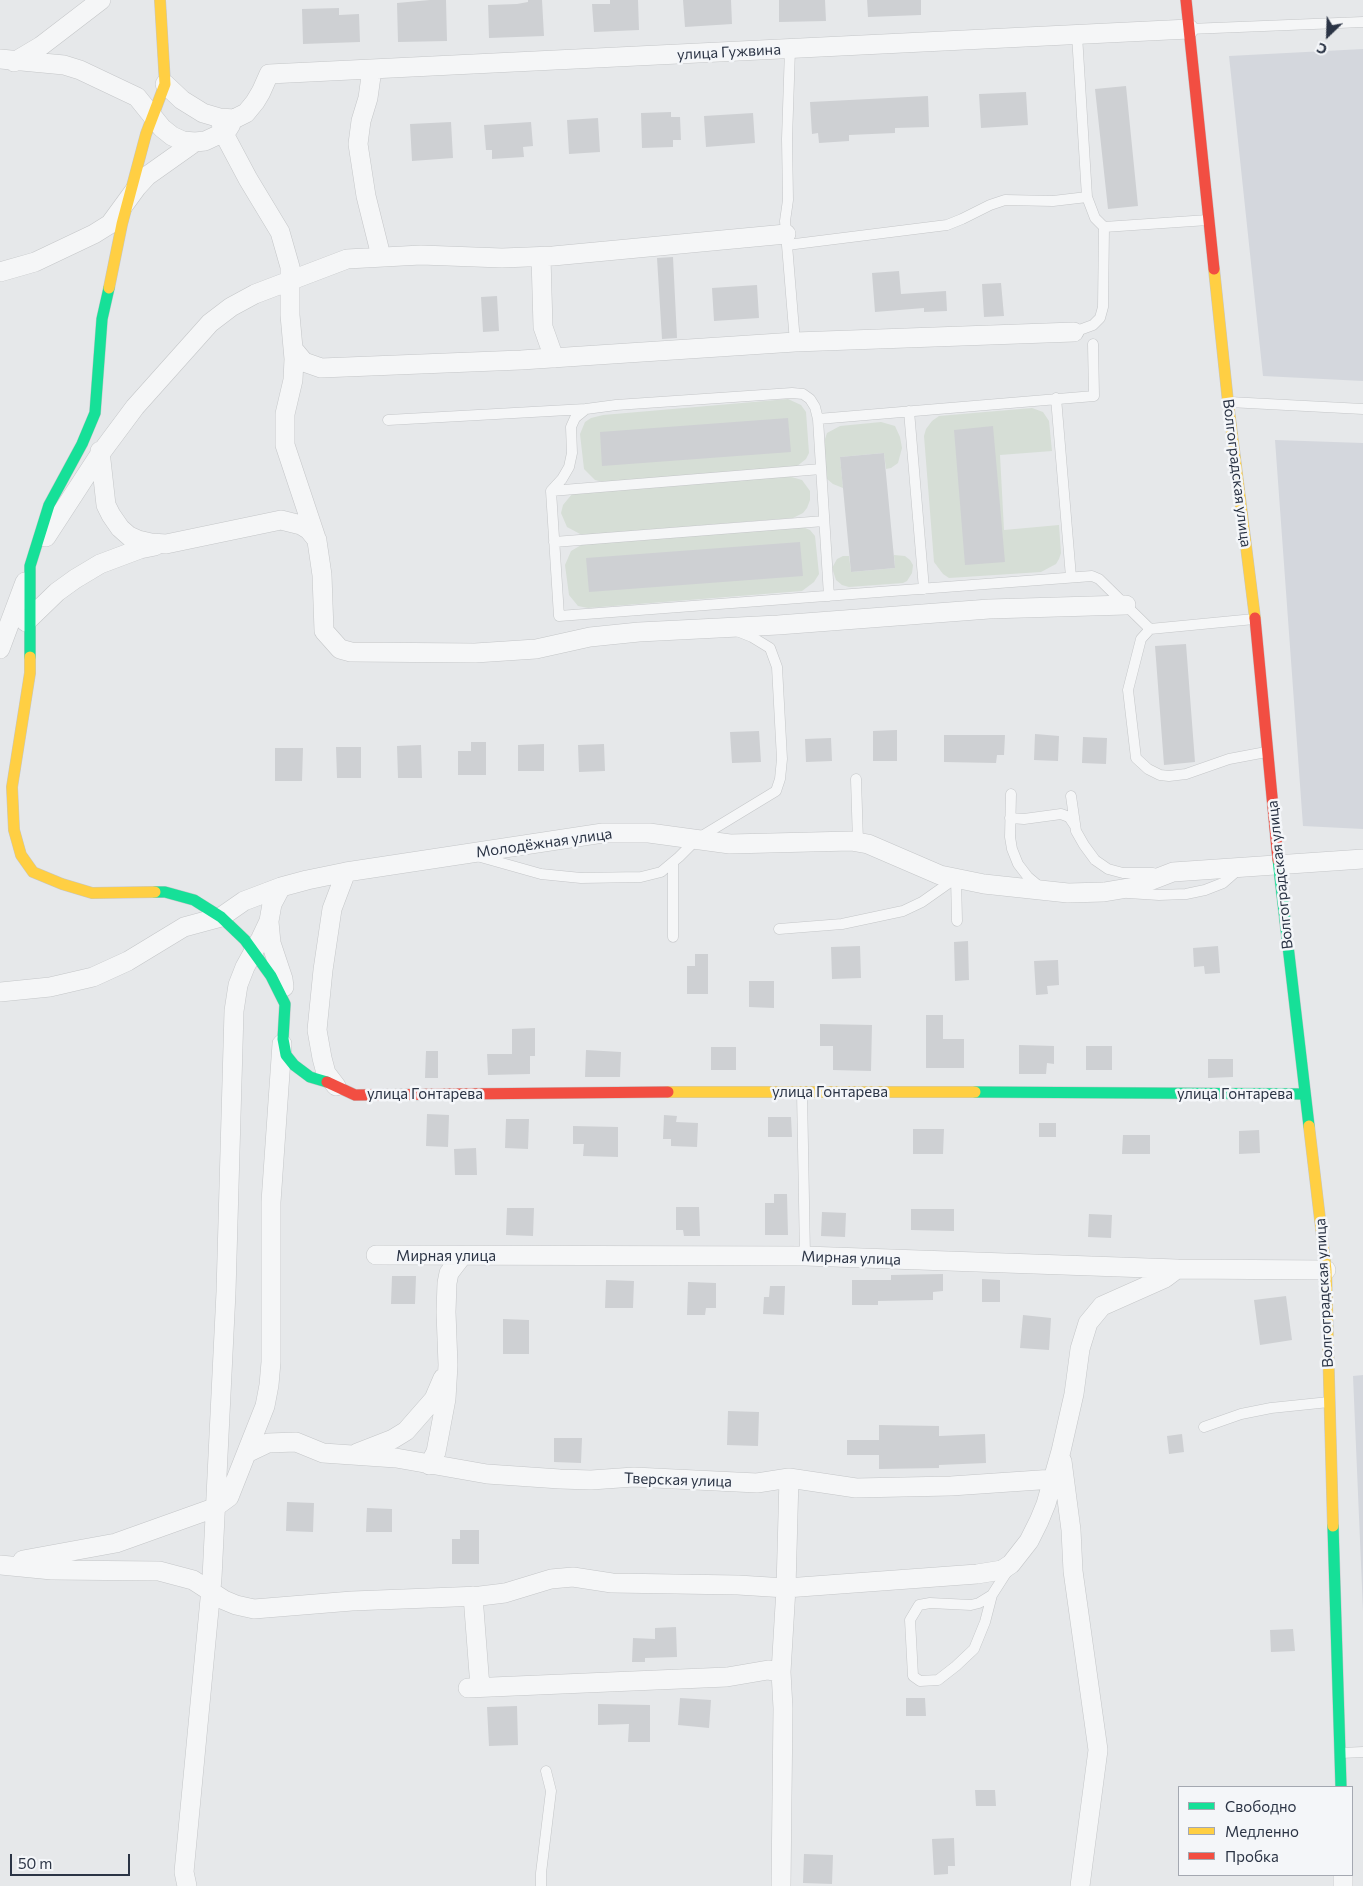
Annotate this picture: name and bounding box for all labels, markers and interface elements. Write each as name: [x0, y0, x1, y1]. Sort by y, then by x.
north arrow: [1303, 10, 1353, 60]
text: С: [1314, 39, 1330, 59]
street label: улица Гужвина: [677, 40, 781, 64]
street label: Волгоградская улица: [1219, 398, 1255, 548]
street label: Волгоградская улица: [1263, 800, 1297, 950]
street label: Молодёжная улица: [475, 825, 613, 861]
street label: улица Гонтарева: [772, 1083, 888, 1101]
street label: улица Гонтарева: [367, 1085, 483, 1103]
street label: улица Гонтарева: [1177, 1085, 1293, 1103]
street label: Волгоградская улица: [1311, 1218, 1337, 1368]
street label: Мирная улица: [396, 1247, 496, 1265]
street label: Мирная улица: [801, 1247, 901, 1269]
street label: Тверская улица: [624, 1469, 732, 1491]
legend: [1178, 1786, 1353, 1876]
text: Свободно: [1225, 1797, 1296, 1815]
text: Медленно: [1225, 1822, 1299, 1840]
scale bar: [12, 1844, 132, 1876]
text: Пробка: [1225, 1847, 1279, 1865]
text: 50 m: [18, 1854, 52, 1872]

